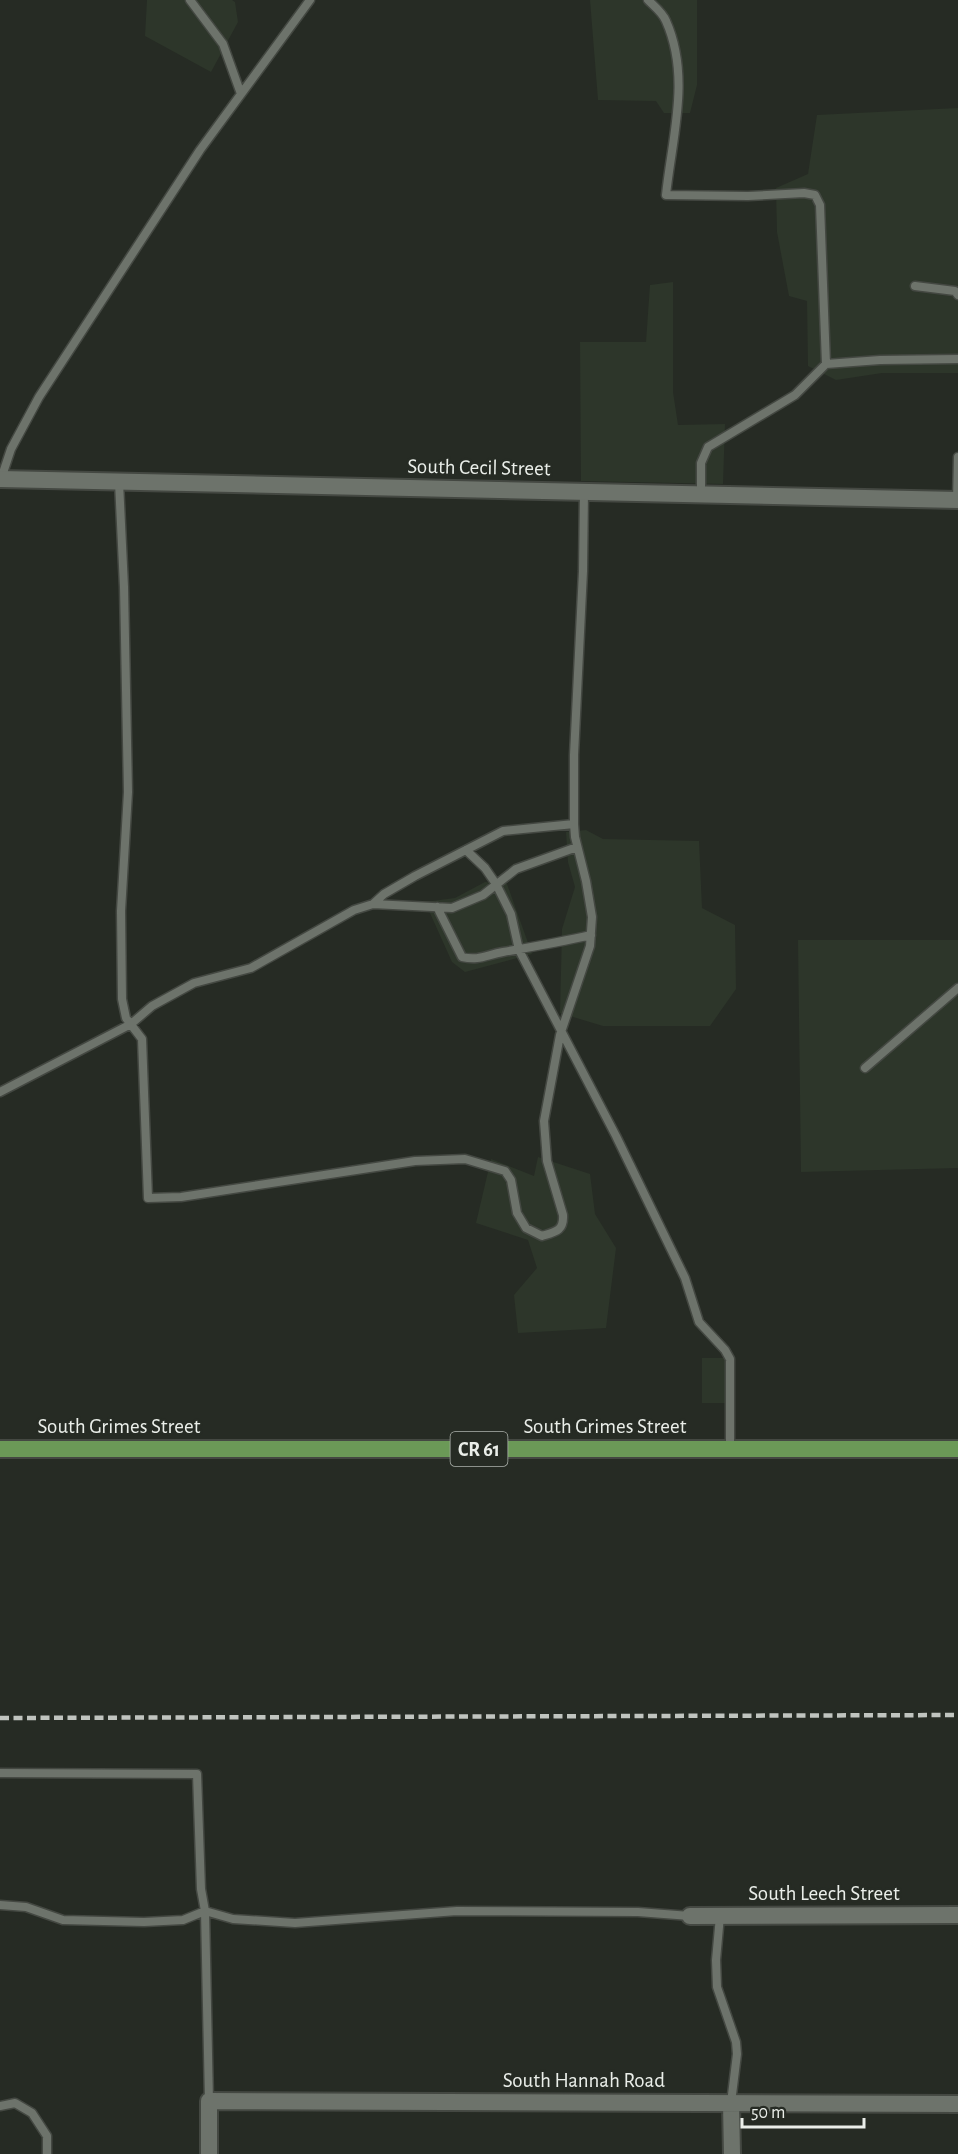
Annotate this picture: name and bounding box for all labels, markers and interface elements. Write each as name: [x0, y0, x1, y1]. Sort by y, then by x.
street label: South Cecil Street: [407, 456, 551, 479]
street label: South Grimes Street: [38, 1416, 201, 1437]
street label: South Grimes Street: [524, 1416, 687, 1437]
road number: CR 61: [450, 1432, 508, 1466]
street label: South Leech Street: [748, 1883, 900, 1904]
street label: South Hannah Road: [503, 2070, 665, 2091]
scale bar: [742, 2091, 864, 2129]
text: 50 m: [751, 2104, 785, 2122]

